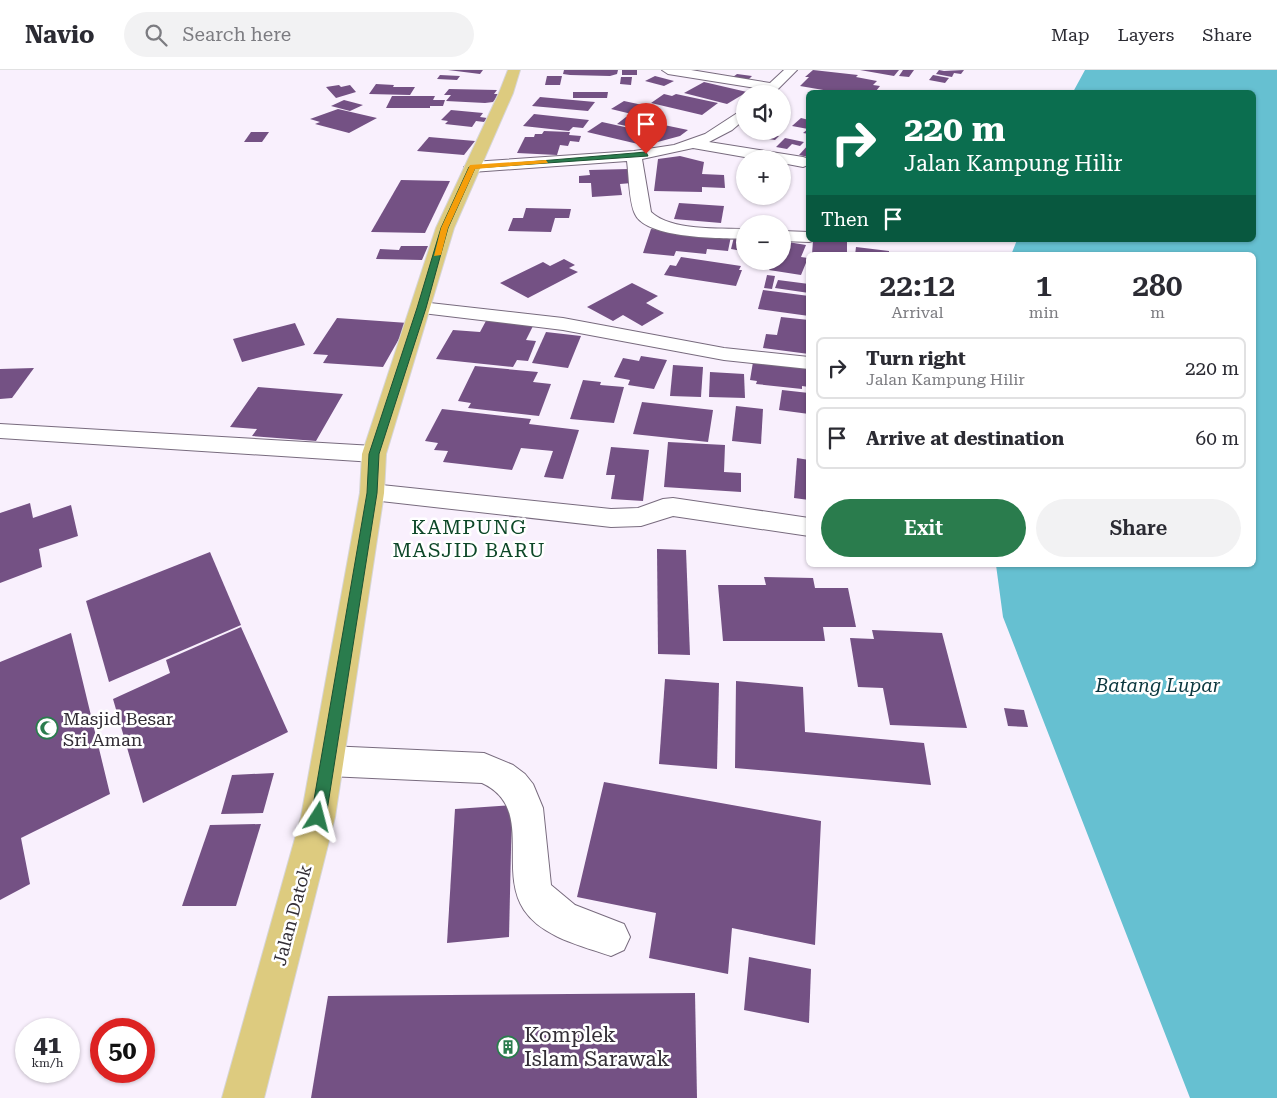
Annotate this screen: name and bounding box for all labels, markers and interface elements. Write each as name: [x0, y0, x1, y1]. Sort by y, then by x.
search box: [124, 12, 474, 57]
text: Navio: [25, 21, 94, 49]
icon: search: [142, 21, 170, 49]
text: Search here: [182, 23, 291, 46]
text: Map: [1051, 24, 1090, 45]
text: Layers: [1118, 24, 1174, 45]
text: Share: [1202, 24, 1252, 45]
map controls: [736, 85, 791, 270]
button: sound: [736, 85, 791, 140]
pin: [625, 103, 667, 154]
text: 220 m: [904, 109, 1005, 150]
icon: arrive: [632, 110, 660, 138]
icon: right: [821, 110, 886, 175]
button: +: [736, 150, 791, 205]
text: Jalan Kampung Hilir: [904, 151, 1123, 176]
icon: arrive: [879, 205, 907, 233]
text: Then: [821, 208, 869, 231]
button: −: [736, 215, 791, 270]
text: 22:12: [879, 268, 955, 303]
text: 1: [1035, 268, 1052, 303]
text: 280: [1132, 268, 1183, 303]
text: Arrival: [891, 303, 943, 322]
text: min: [1029, 303, 1059, 322]
text: m: [1150, 303, 1165, 322]
text: Turn right: [866, 347, 966, 370]
icon: right: [823, 354, 851, 382]
text: 220 m: [1185, 357, 1239, 380]
text: Jalan Kampung Hilir: [866, 370, 1025, 389]
icon: arrive: [823, 424, 851, 452]
text: Arrive at destination: [866, 427, 1064, 450]
text: 60 m: [1196, 427, 1239, 450]
button: Exit: [821, 499, 1026, 557]
button: Share: [1036, 499, 1241, 557]
district label: KAMPUNG MASJID BARU: [392, 515, 546, 562]
water label: Batang Lupar: [1094, 674, 1221, 697]
place label: Masjid Besar Sri Aman: [63, 708, 173, 750]
mosque icon: Masjid Besar Sri Aman: [35, 716, 59, 740]
position arrow: [291, 790, 343, 842]
street label: Jalan Datok: [268, 862, 316, 968]
speed limit sign: 50: [90, 1018, 155, 1083]
place label: Komplek Islam Sarawak: [524, 1023, 670, 1071]
text: 41: [33, 1030, 62, 1059]
building icon: Komplek Islam Sarawak: [496, 1035, 520, 1059]
text: km/h: [31, 1056, 64, 1070]

